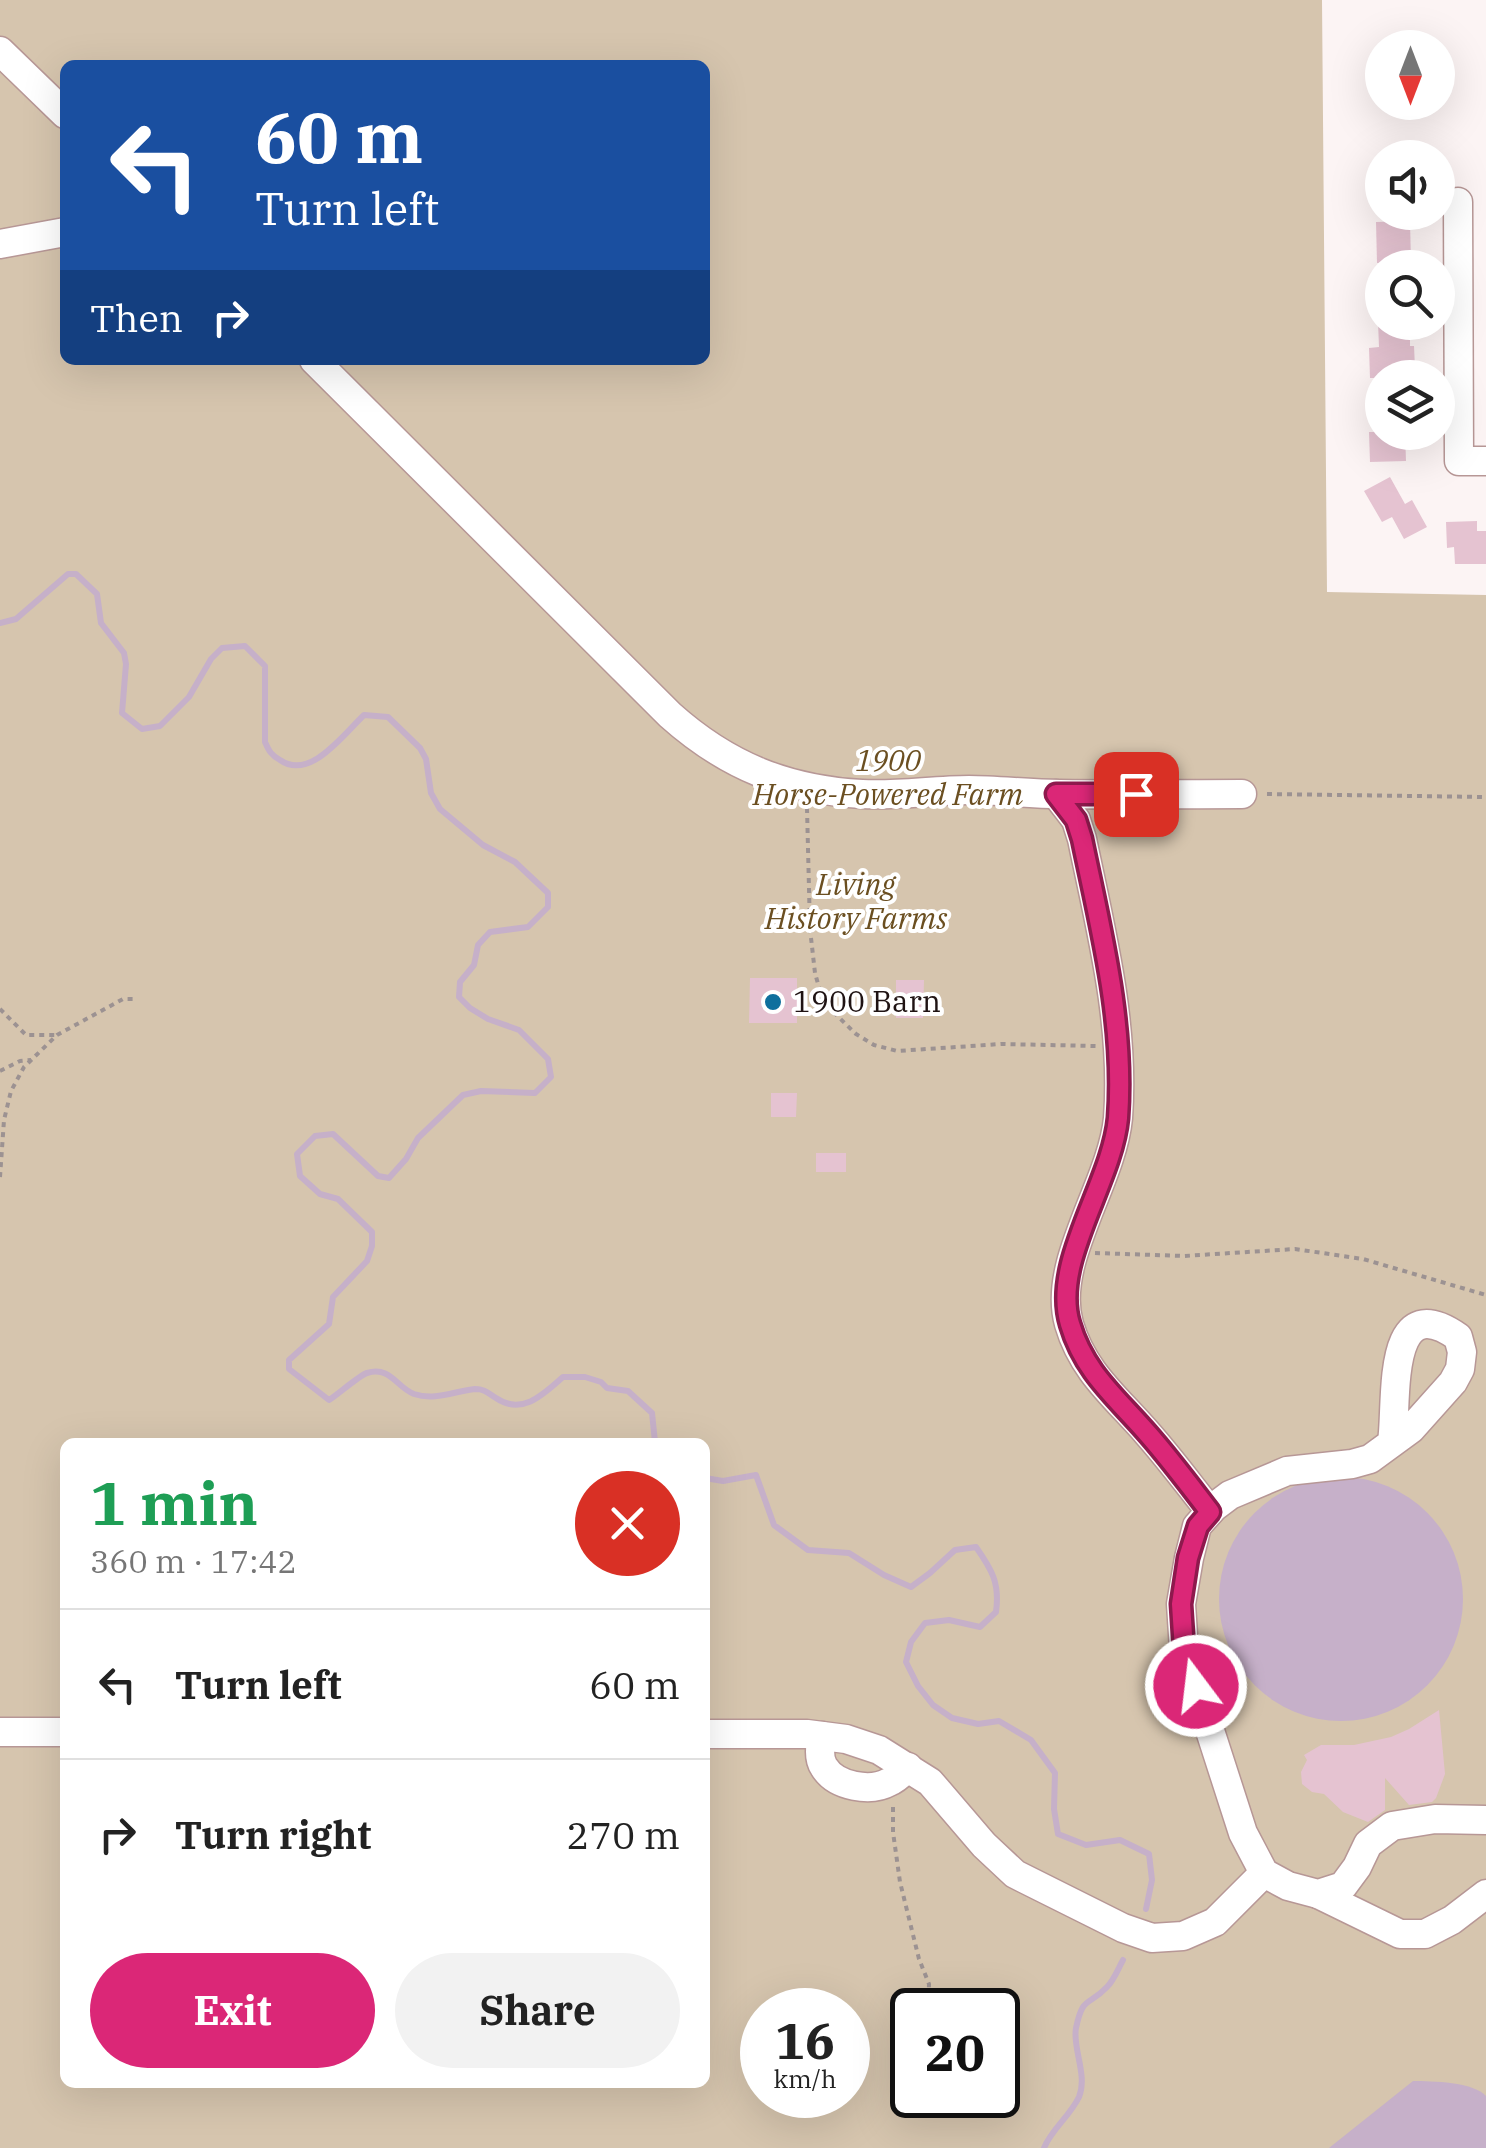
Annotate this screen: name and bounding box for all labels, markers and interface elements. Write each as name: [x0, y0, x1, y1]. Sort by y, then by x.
north arrow: [1365, 30, 1455, 120]
map controls: [1365, 30, 1455, 450]
text: 60 m: [255, 91, 423, 182]
icon: left: [90, 100, 220, 230]
button: sound: [1365, 140, 1455, 230]
text: Turn left: [255, 179, 439, 237]
button: search: [1365, 250, 1455, 340]
icon: right: [203, 290, 258, 345]
text: Then: [90, 293, 183, 342]
button: layers: [1365, 360, 1455, 450]
park label: 1900 Horse-Powered Farm: [752, 740, 1023, 813]
pin: [1094, 752, 1179, 837]
icon: arrive: [1109, 767, 1164, 822]
park label: Living History Farms: [764, 864, 947, 937]
place label: 1900 Barn: [793, 981, 941, 1020]
marker: 1900 Barn: [762, 991, 784, 1013]
text: 1 min: [90, 1463, 258, 1542]
button: close: [575, 1471, 680, 1576]
text: 360 m · 17:42: [90, 1540, 297, 1582]
position arrow: [1144, 1634, 1248, 1738]
icon: left: [90, 1657, 145, 1712]
text: Turn left: [175, 1660, 342, 1709]
text: 60 m: [589, 1660, 680, 1709]
icon: right: [90, 1807, 145, 1862]
text: Turn right: [175, 1810, 371, 1859]
text: 270 m: [567, 1810, 680, 1859]
button: Exit: [90, 1953, 375, 2068]
button: Share: [395, 1953, 680, 2068]
speed limit sign: 20: [890, 1988, 1020, 2118]
text: 16: [775, 2008, 835, 2073]
text: km/h: [773, 2062, 837, 2095]

